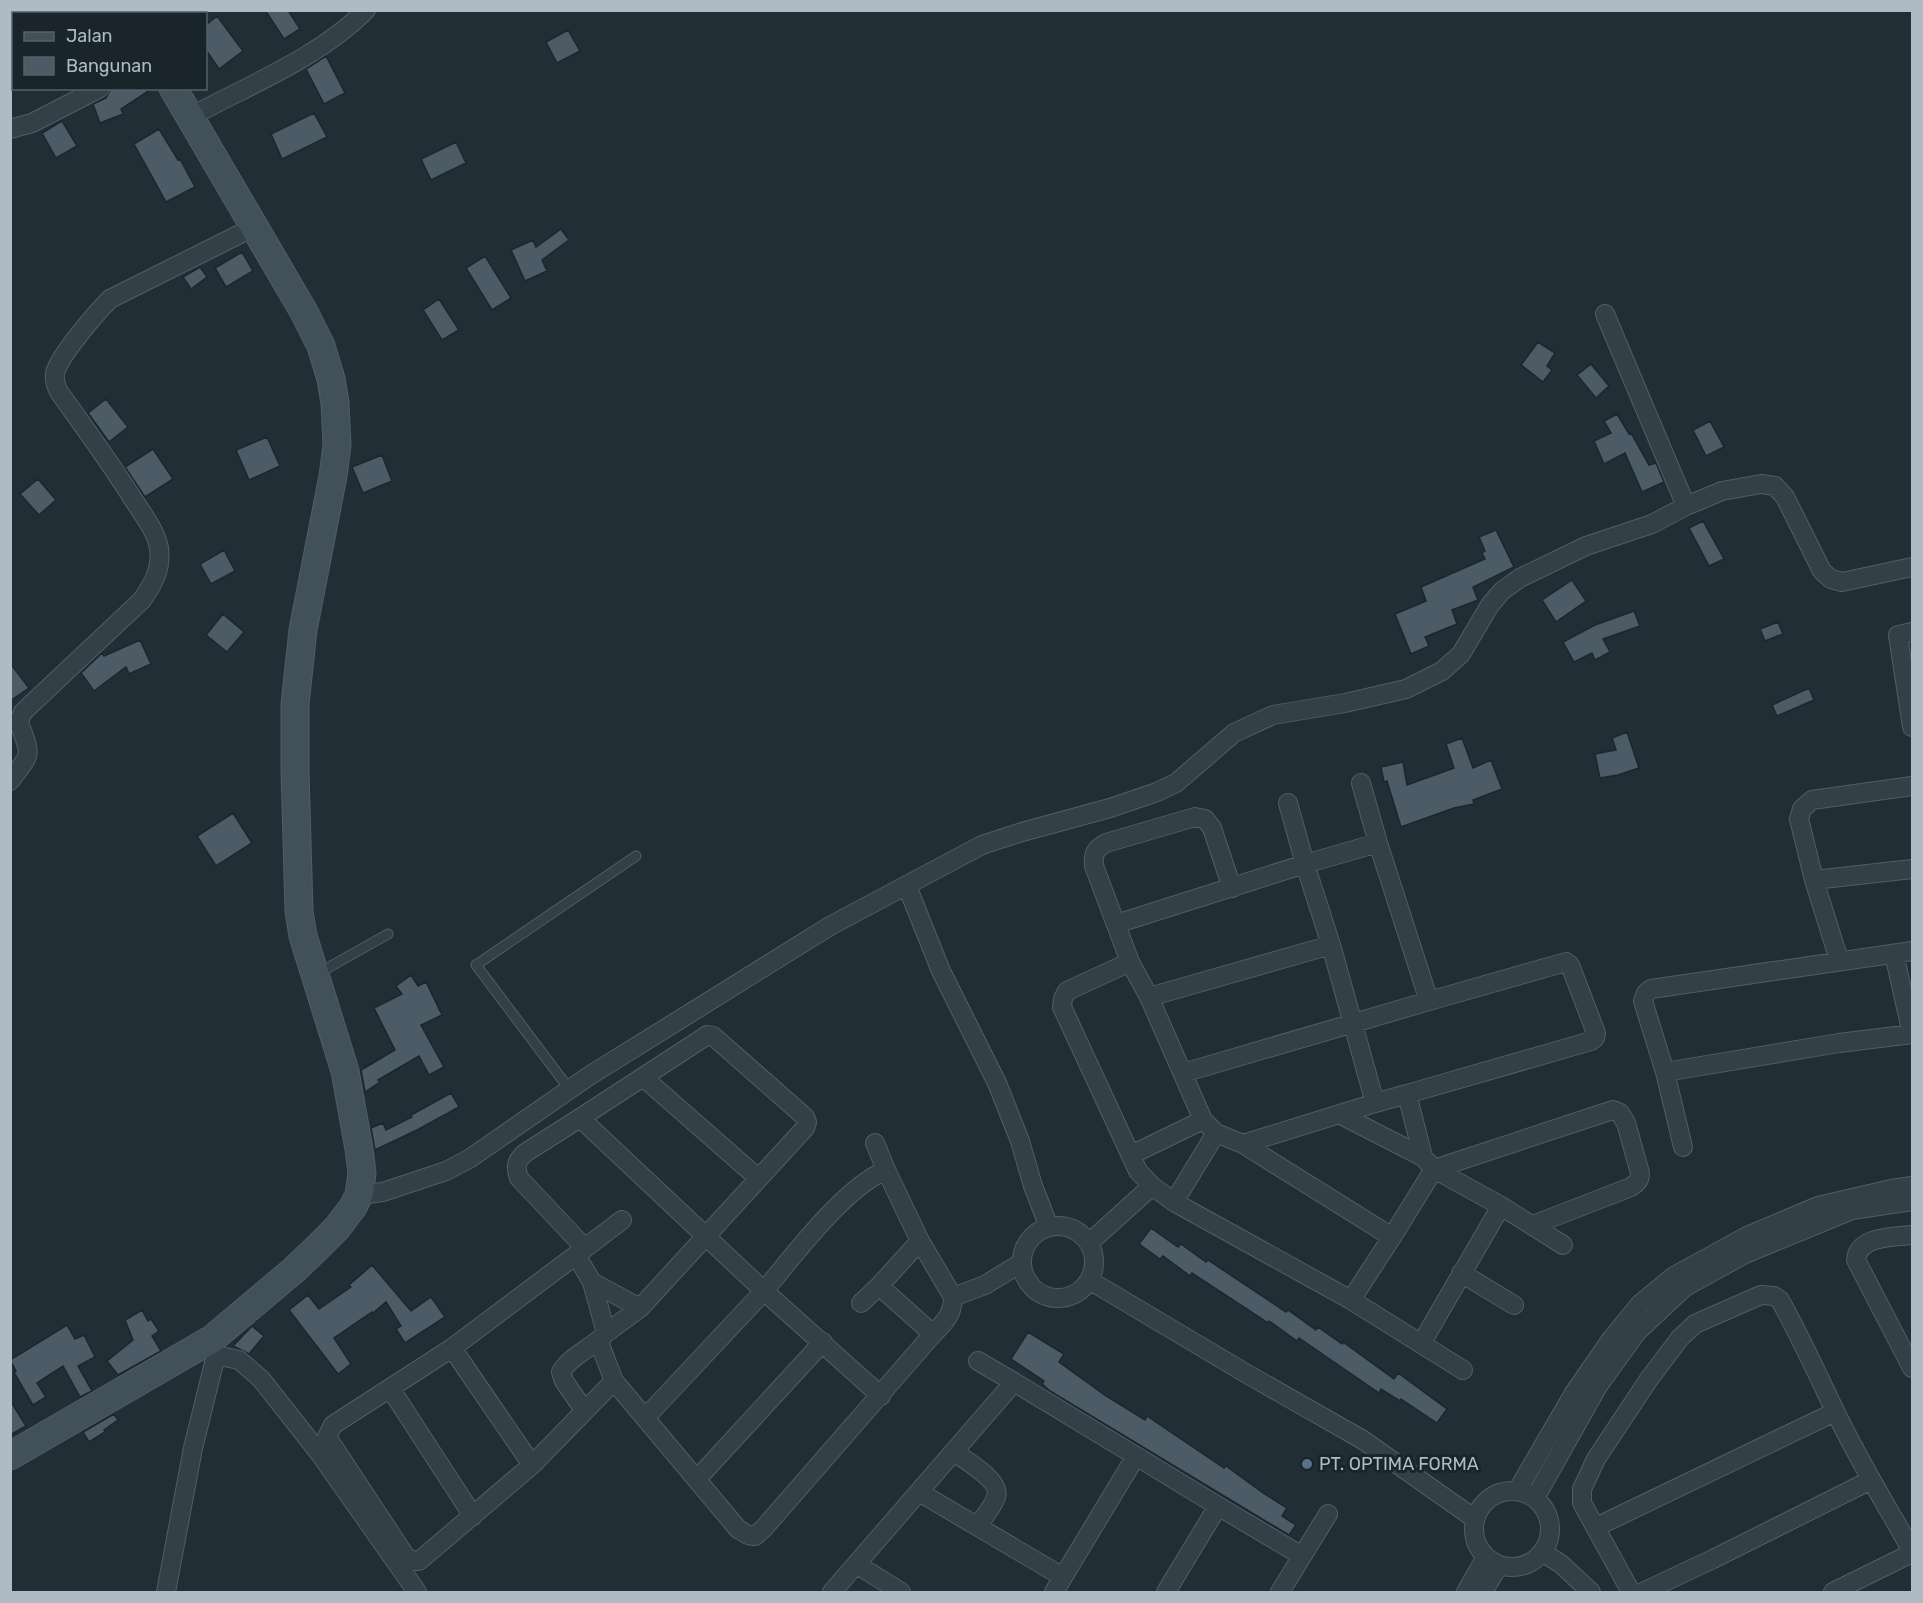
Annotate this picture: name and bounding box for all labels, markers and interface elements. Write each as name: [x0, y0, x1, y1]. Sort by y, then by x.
legend: [12, 12, 207, 90]
text: Jalan: [66, 25, 113, 47]
text: Bangunan: [66, 55, 152, 77]
place label: PT. OPTIMA FORMA: [1319, 1453, 1479, 1475]
marker: PT. OPTIMA FORMA: [1300, 1457, 1314, 1471]

